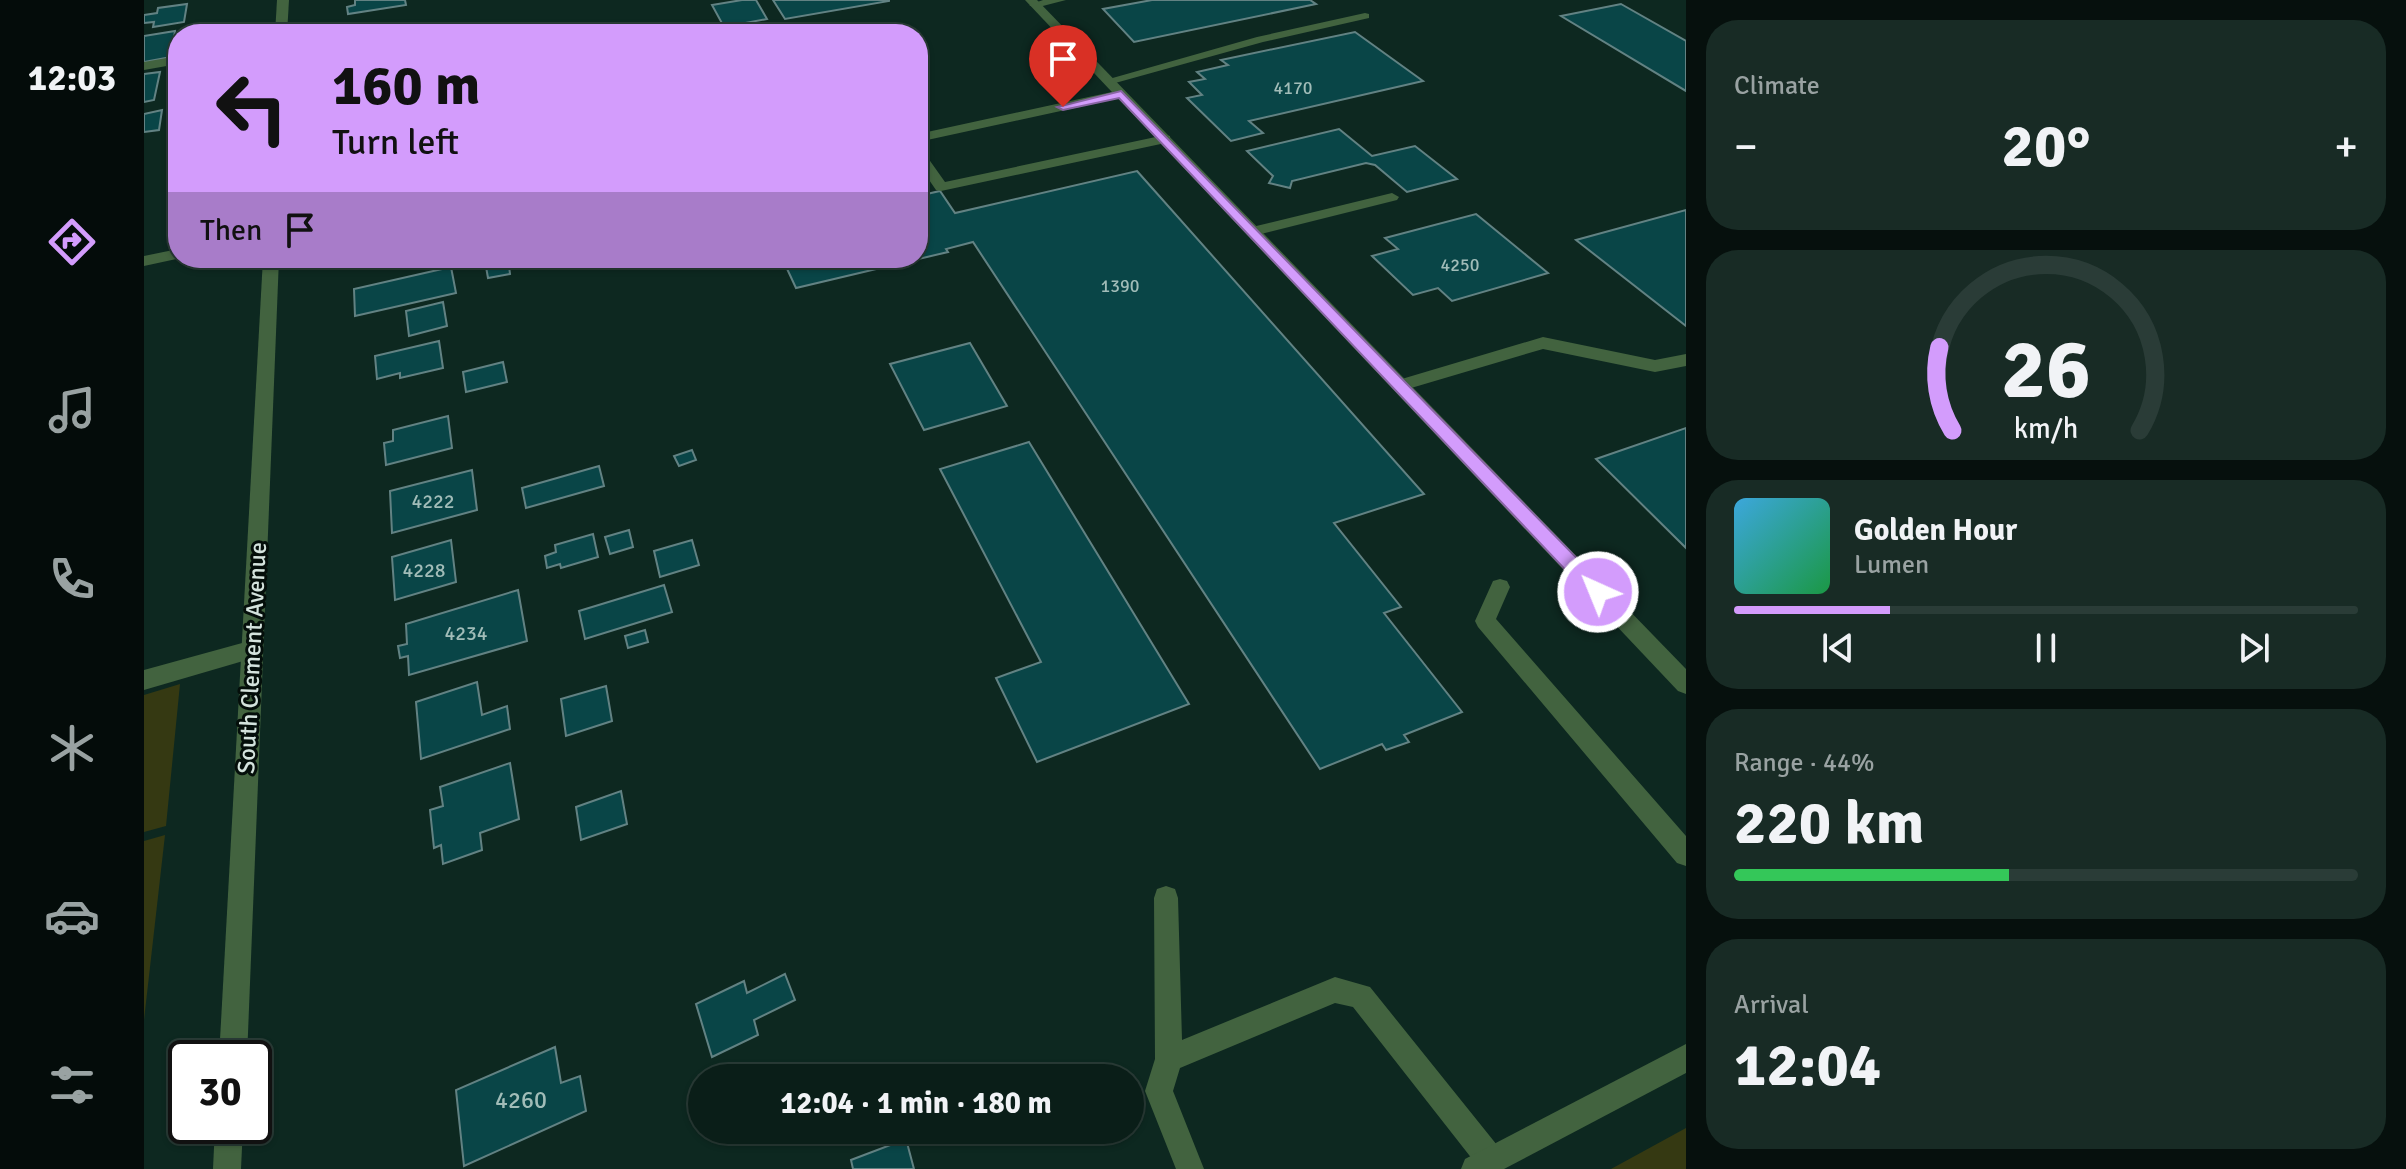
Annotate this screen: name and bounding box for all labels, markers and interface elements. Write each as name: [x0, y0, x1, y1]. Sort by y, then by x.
pin: [1029, 25, 1097, 107]
icon: arrive: [1041, 37, 1085, 81]
text: 160 m: [332, 51, 480, 120]
text: 12:03: [28, 56, 116, 101]
icon: left: [200, 56, 304, 160]
text: Climate: [1734, 70, 1820, 102]
house number: 4170: [1274, 77, 1312, 99]
text: 20°: [2002, 110, 2090, 184]
text: Turn left: [332, 120, 459, 165]
text: −: [1734, 120, 1758, 174]
text: +: [2334, 120, 2358, 174]
icon: arrive: [278, 208, 322, 252]
text: Then: [200, 212, 262, 249]
icon: directions: [44, 214, 100, 270]
house number: 4250: [1441, 254, 1479, 276]
house number: 1390: [1101, 275, 1139, 297]
text: 26: [2001, 318, 2091, 420]
icon: music: [44, 382, 100, 438]
text: km/h: [2014, 411, 2078, 446]
house number: 4222: [411, 489, 455, 514]
text: Golden Hour: [1854, 512, 2017, 549]
street label: South Clement Avenue: [231, 541, 273, 775]
text: Lumen: [1854, 549, 1929, 581]
position arrow: [1556, 550, 1640, 634]
icon: phone: [44, 551, 100, 607]
house number: 4228: [402, 558, 446, 583]
house number: 4234: [444, 621, 488, 646]
icon: previous: [1816, 626, 1860, 670]
icon: pause: [2024, 626, 2068, 670]
icon: next: [2232, 626, 2276, 670]
icon: climate: [44, 720, 100, 776]
text: Range · 44%: [1734, 747, 1875, 779]
text: 220 km: [1734, 787, 1924, 861]
icon: car: [44, 888, 100, 944]
text: Arrival: [1734, 989, 1809, 1021]
text: 12:04: [1734, 1029, 1881, 1103]
speed limit sign: 30: [168, 1040, 272, 1144]
icon: filters: [44, 1057, 100, 1113]
house number: 4260: [495, 1085, 547, 1115]
text: 12:04 · 1 min · 180 m: [780, 1085, 1052, 1122]

